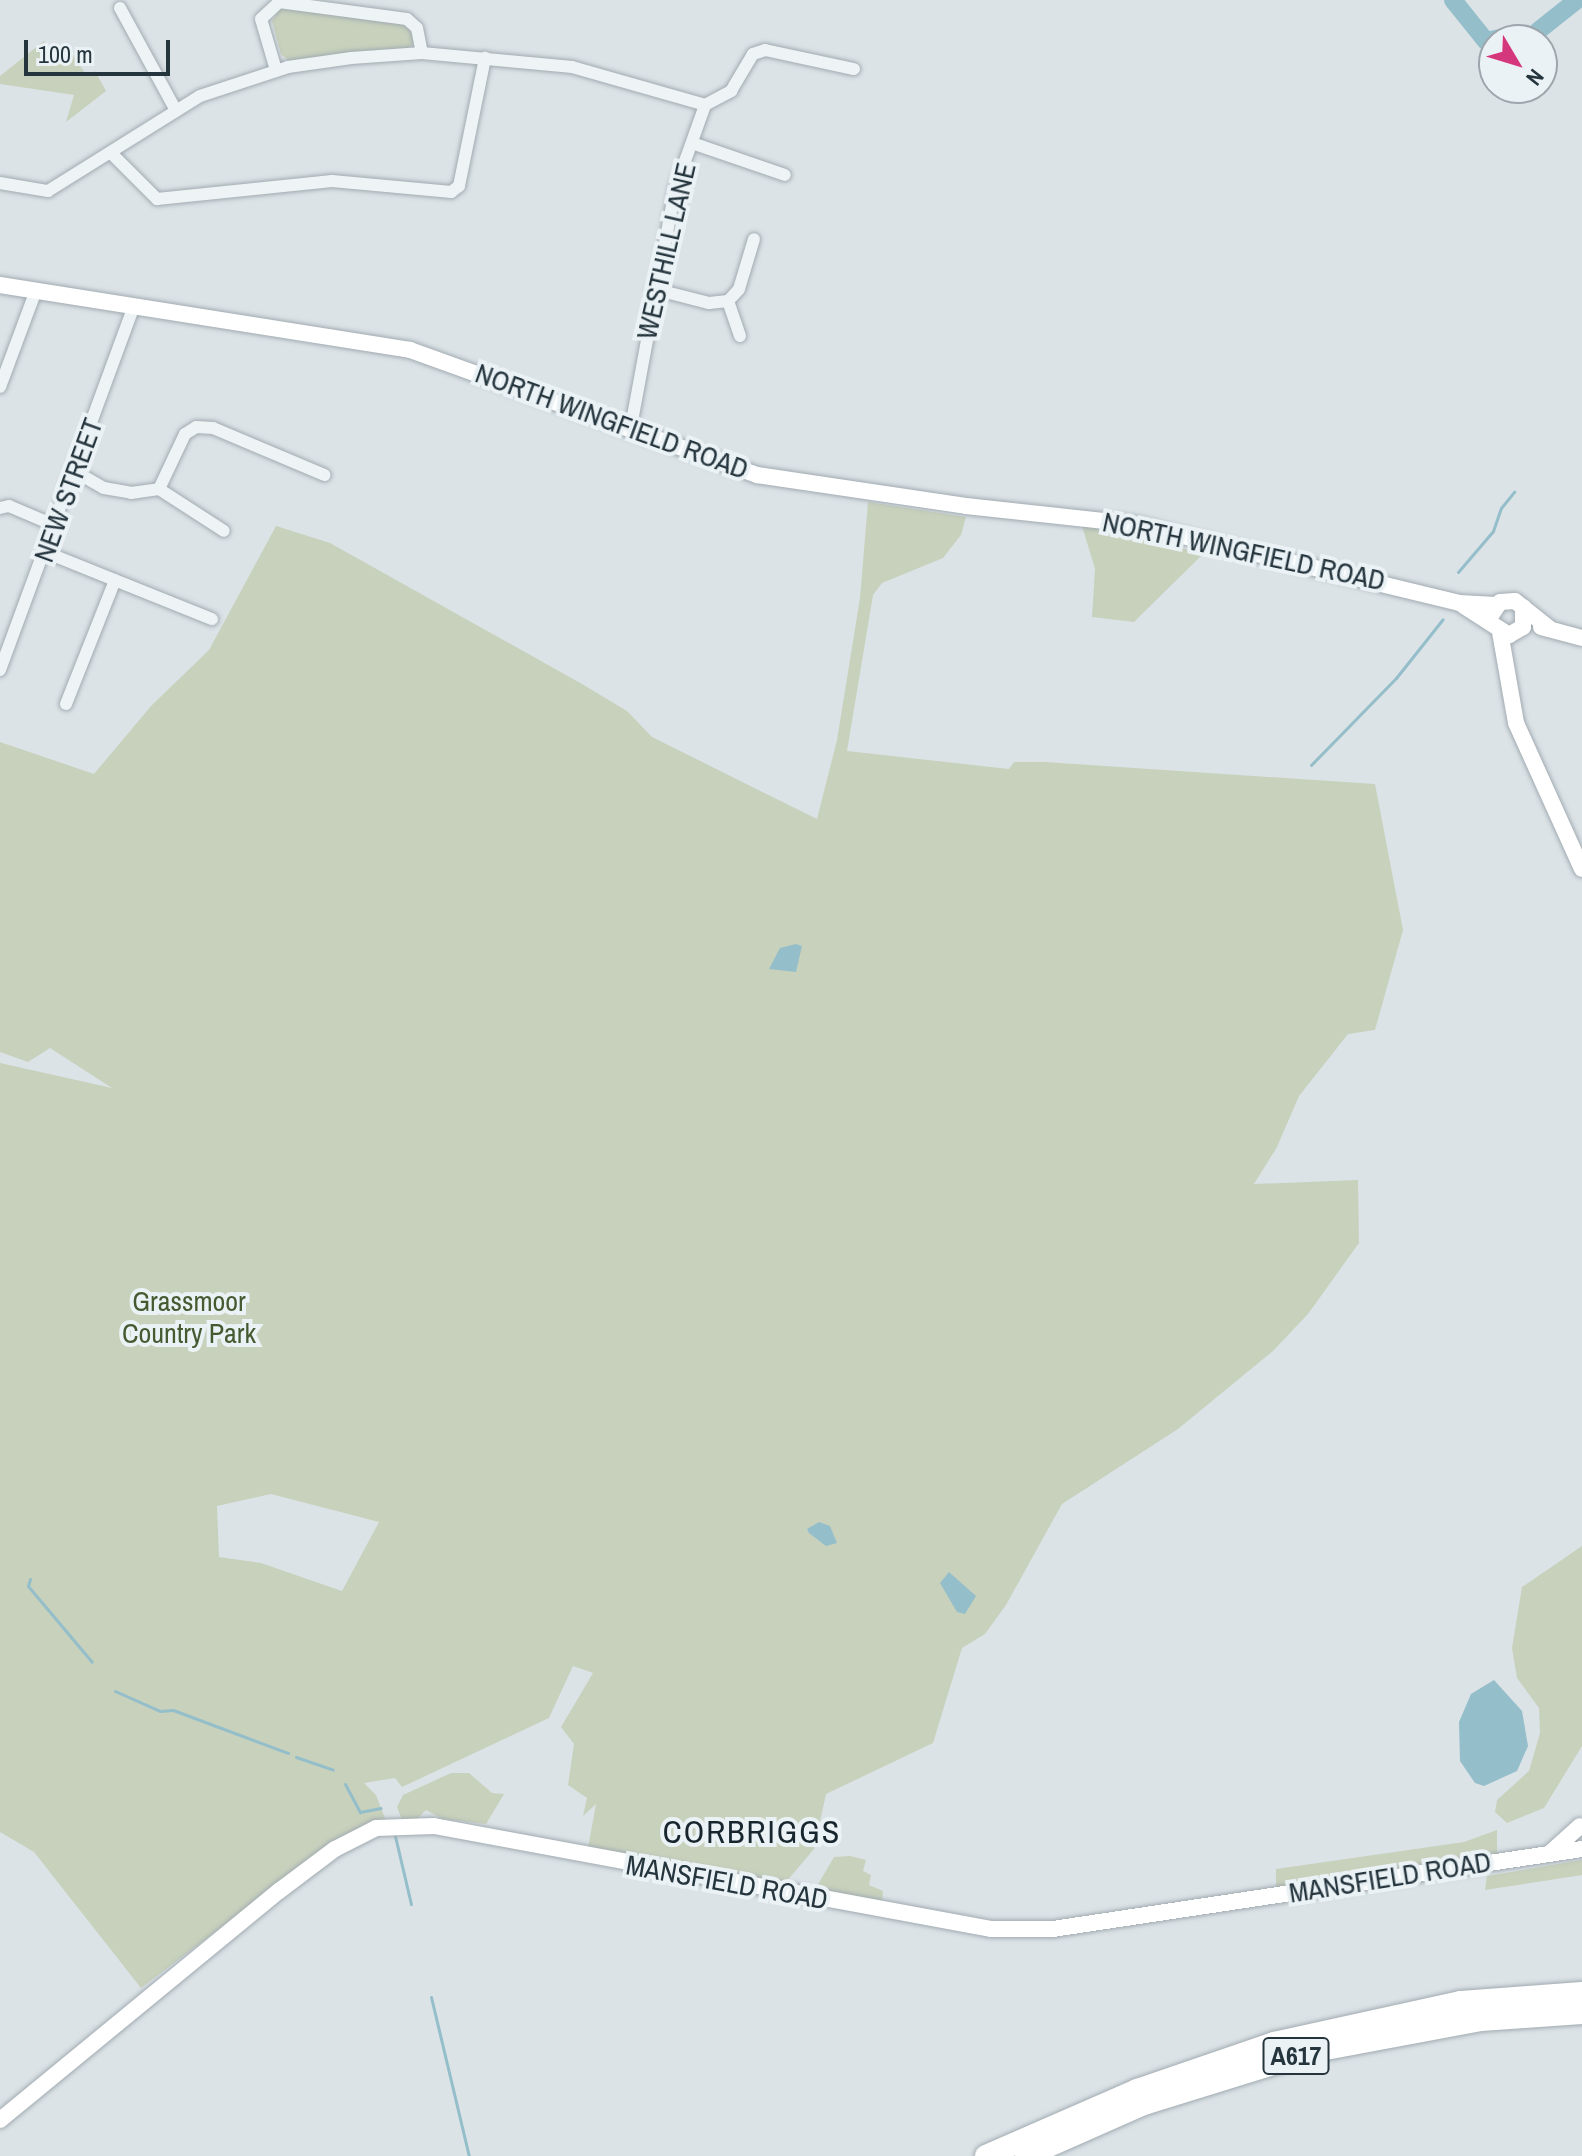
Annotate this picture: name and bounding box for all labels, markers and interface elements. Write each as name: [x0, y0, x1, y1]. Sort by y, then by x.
scale bar: [28, 24, 174, 74]
north arrow: [1478, 24, 1558, 104]
text: 100 m: [38, 38, 93, 70]
text: N: [1520, 63, 1551, 92]
street label: WESTHILL LANE: [629, 159, 703, 343]
street label: NORTH WINGFIELD ROAD: [471, 356, 753, 486]
street label: NEW STREET: [26, 414, 110, 566]
street label: NORTH WINGFIELD ROAD: [1100, 505, 1388, 597]
park label: Grassmoor Country Park: [122, 1284, 256, 1350]
district label: CORBRIGGS: [663, 1813, 841, 1851]
street label: MANSFIELD ROAD: [1287, 1844, 1493, 1910]
street label: MANSFIELD ROAD: [624, 1848, 830, 1916]
road number: A617: [1262, 2034, 1330, 2078]

